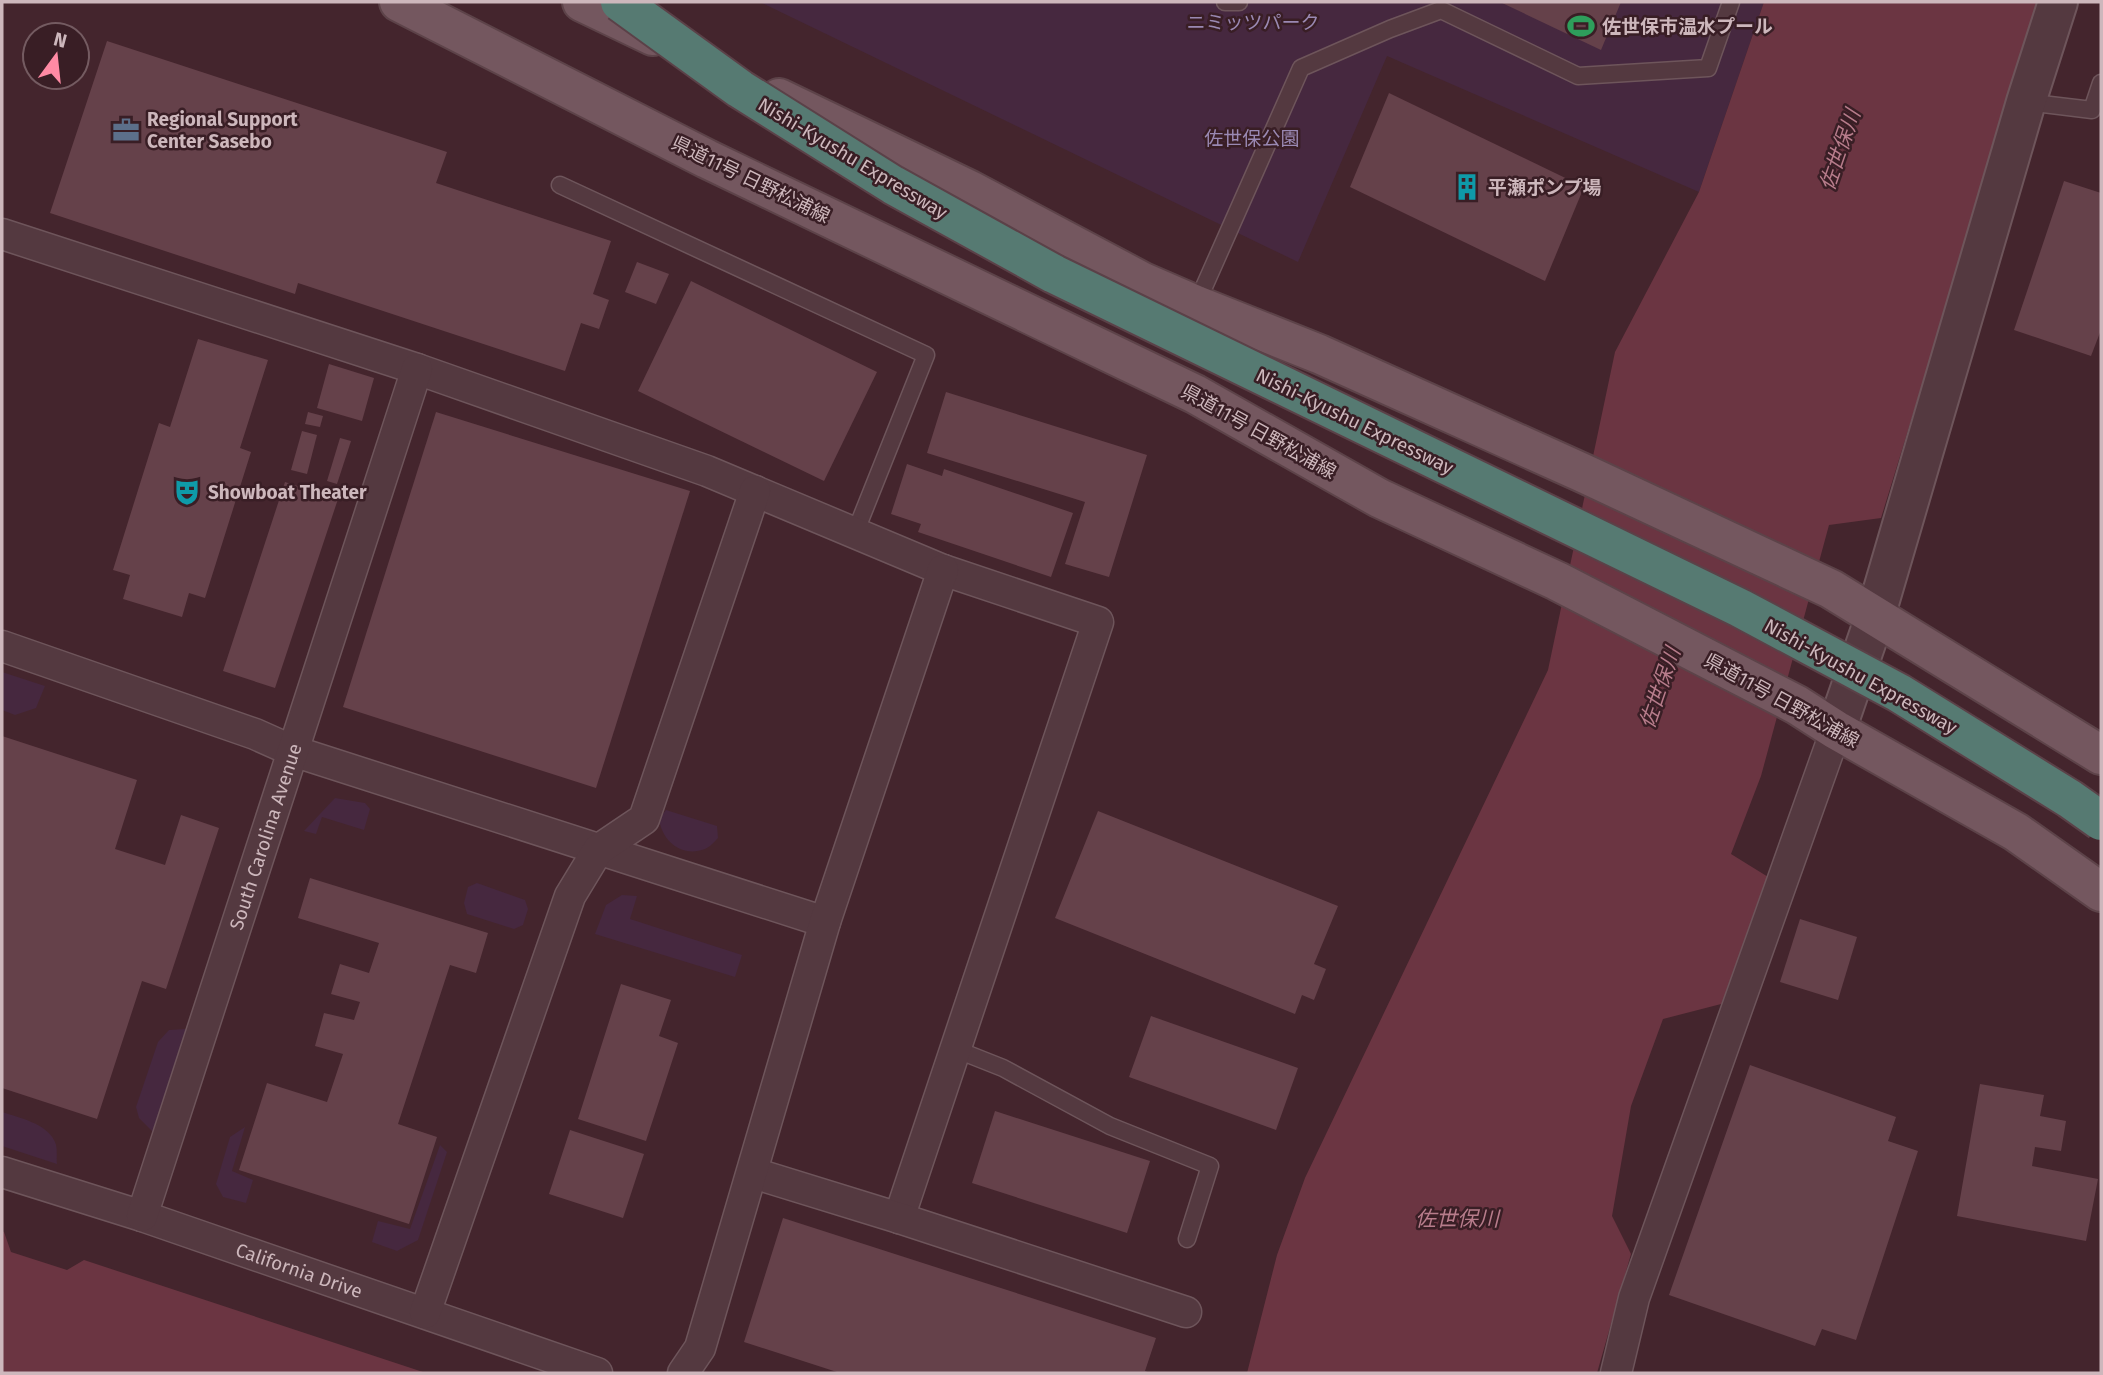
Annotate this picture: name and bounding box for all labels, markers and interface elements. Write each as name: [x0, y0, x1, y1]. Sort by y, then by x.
park label: ニミッツパーク: [1186, 11, 1320, 34]
sports icon: 佐世保市温水プール: [1566, 11, 1596, 41]
place label: 佐世保市温水プール: [1602, 15, 1773, 38]
north arrow: [21, 21, 91, 91]
text: N: [51, 27, 69, 53]
street label: Nishi-Kyushu Expressway: [754, 93, 952, 224]
water label: 佐世保川: [1814, 104, 1867, 194]
place label: Regional Support Center Sasebo: [147, 108, 298, 153]
office icon: Regional Support Center Sasebo: [111, 115, 141, 145]
park label: 佐世保公園: [1204, 127, 1300, 150]
street label: 県道11号 日野松浦線: [668, 131, 834, 228]
building icon: 平瀬ポンプ場: [1452, 172, 1482, 202]
place label: 平瀬ポンプ場: [1488, 176, 1601, 199]
street label: Nishi-Kyushu Expressway: [1252, 364, 1458, 480]
street label: 県道11号 日野松浦線: [1177, 379, 1340, 483]
theatre icon: Showboat Theater: [172, 477, 202, 507]
place label: Showboat Theater: [208, 481, 367, 504]
street label: Nishi-Kyushu Expressway: [1760, 614, 1962, 739]
water label: 佐世保川: [1634, 642, 1687, 732]
street label: 県道11号 日野松浦線: [1700, 648, 1863, 752]
street label: South Carolina Avenue: [225, 740, 307, 933]
water label: 佐世保川: [1415, 1206, 1501, 1232]
street label: California Drive: [233, 1238, 365, 1303]

